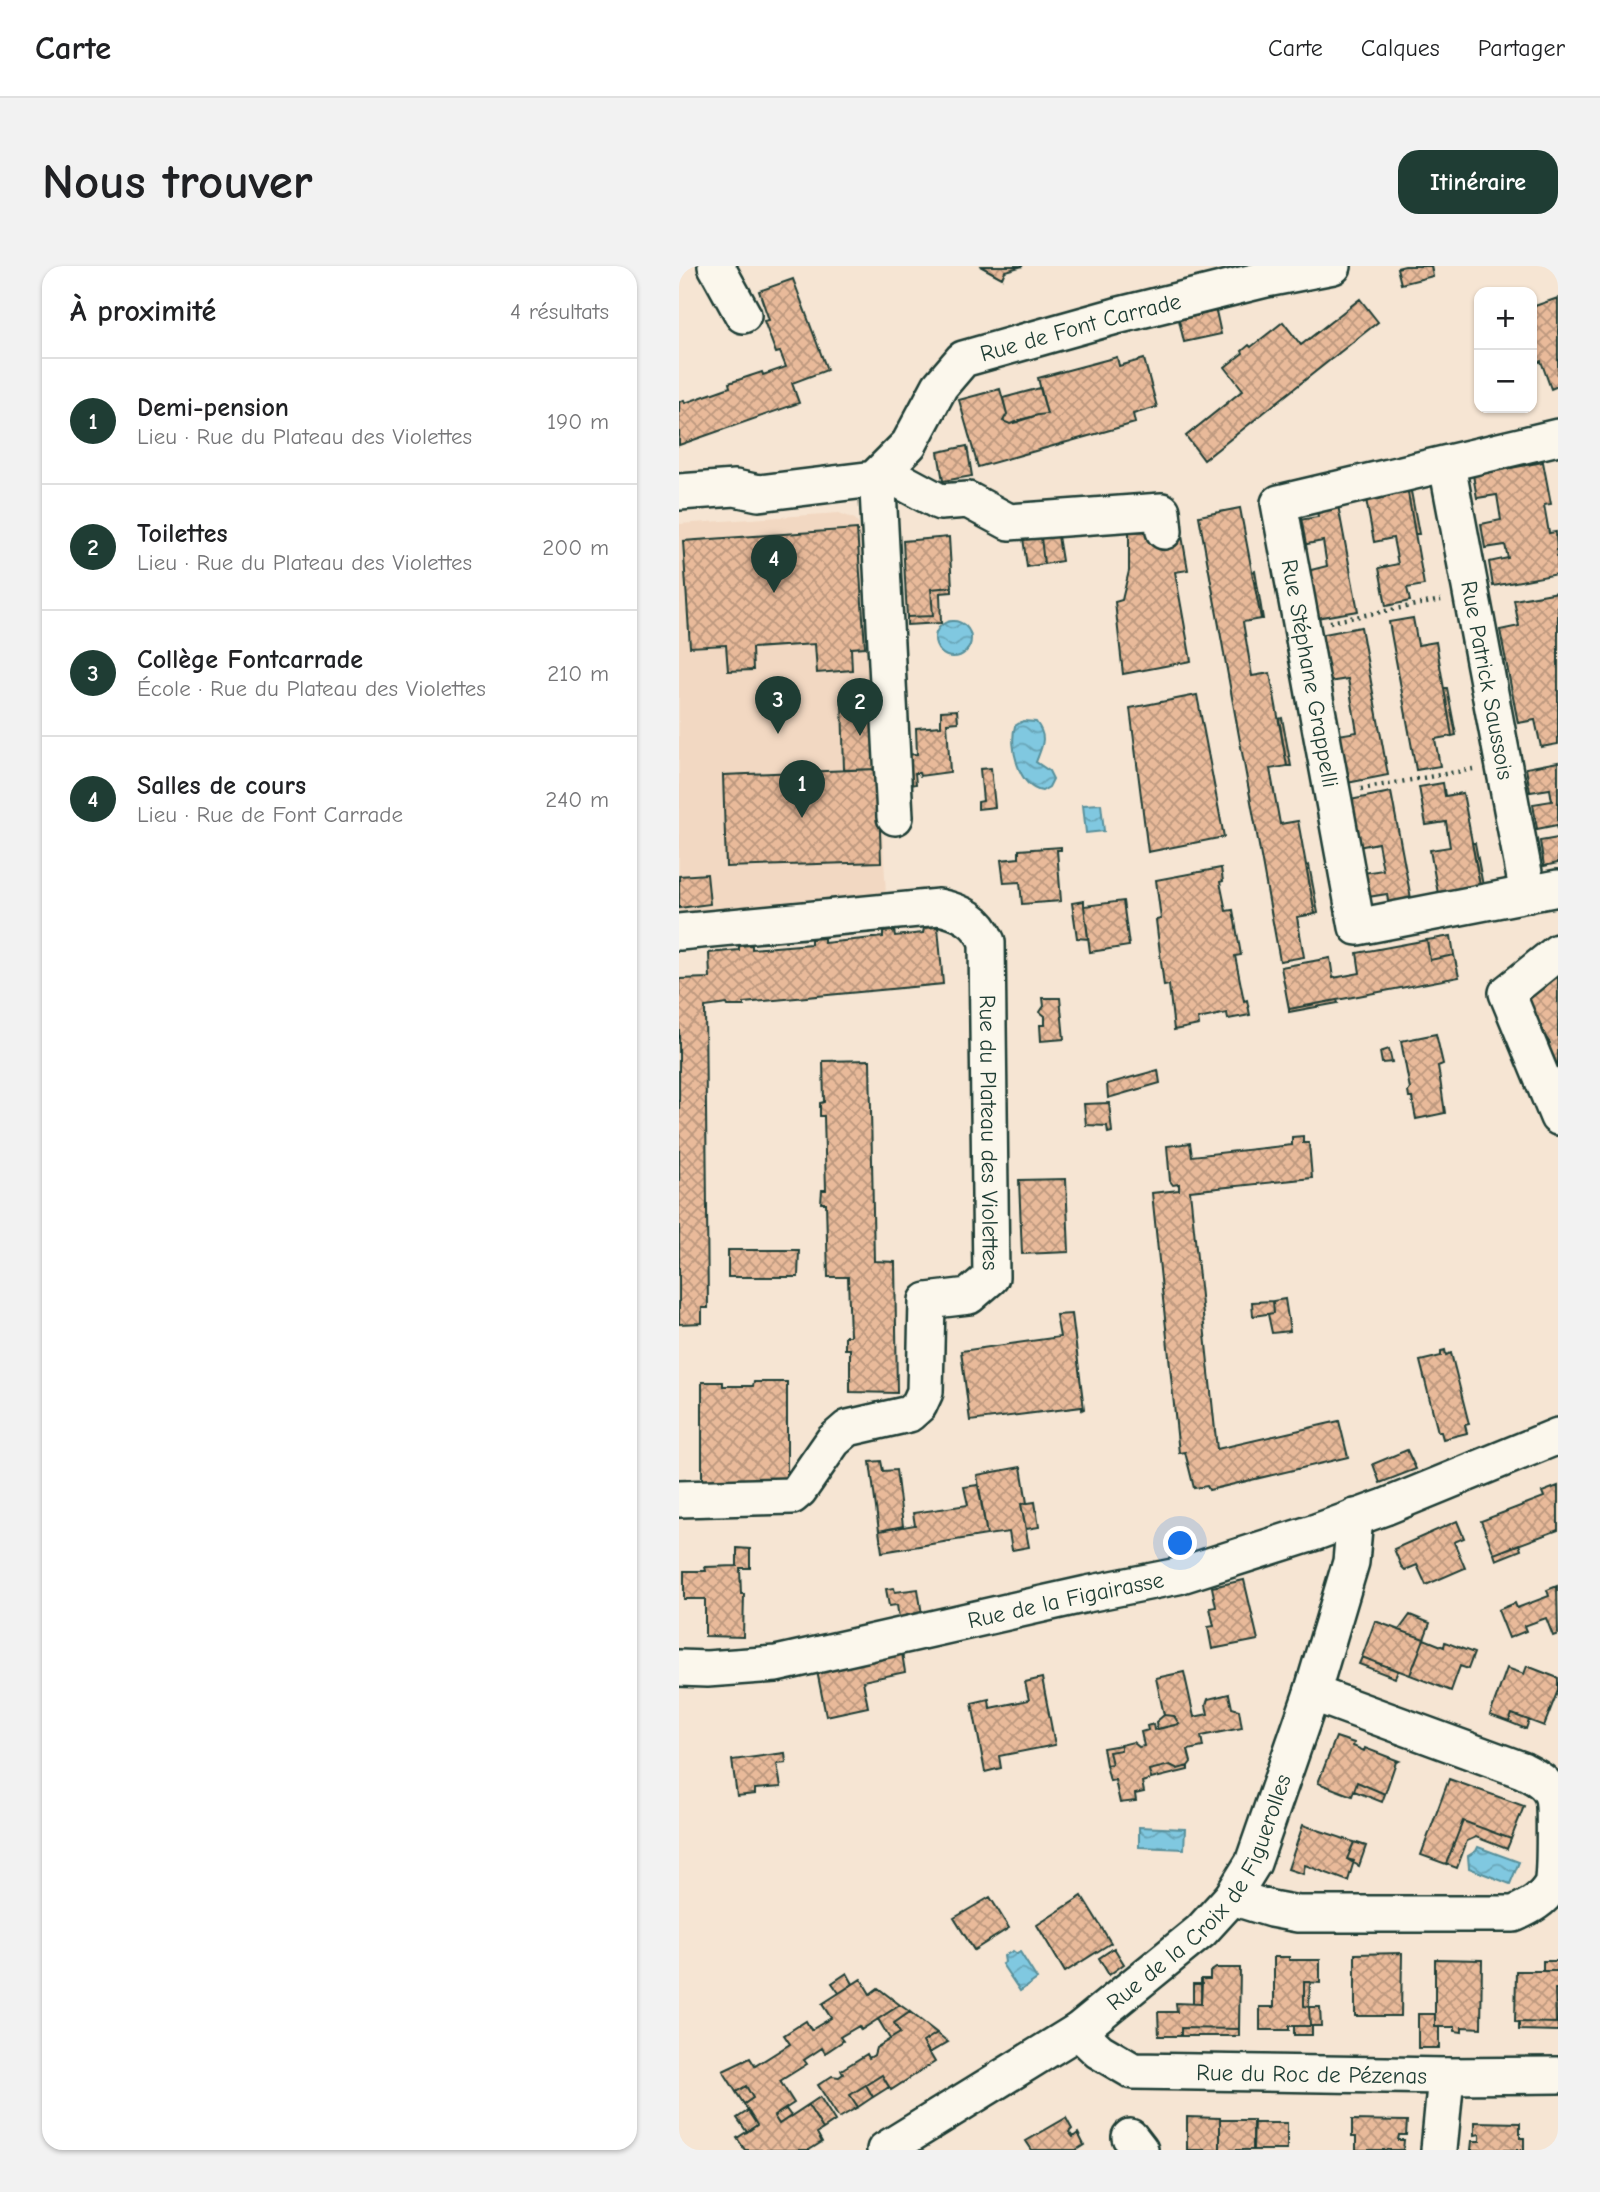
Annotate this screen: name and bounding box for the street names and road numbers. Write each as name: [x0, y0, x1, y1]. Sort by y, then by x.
street label: Rue de Font Carrade: [977, 287, 1184, 367]
street label: Rue Stéphane Grappelli: [1276, 557, 1345, 790]
street label: Rue Patrick Saussois: [1456, 579, 1520, 782]
street label: Rue du Plateau des Violettes: [974, 994, 1004, 1271]
street label: Rue de la Figairasse: [965, 1566, 1166, 1634]
street label: Rue de la Croix de Figuerolles: [1101, 1770, 1296, 2016]
street label: Rue du Roc de Pézenas: [1196, 2059, 1427, 2089]

